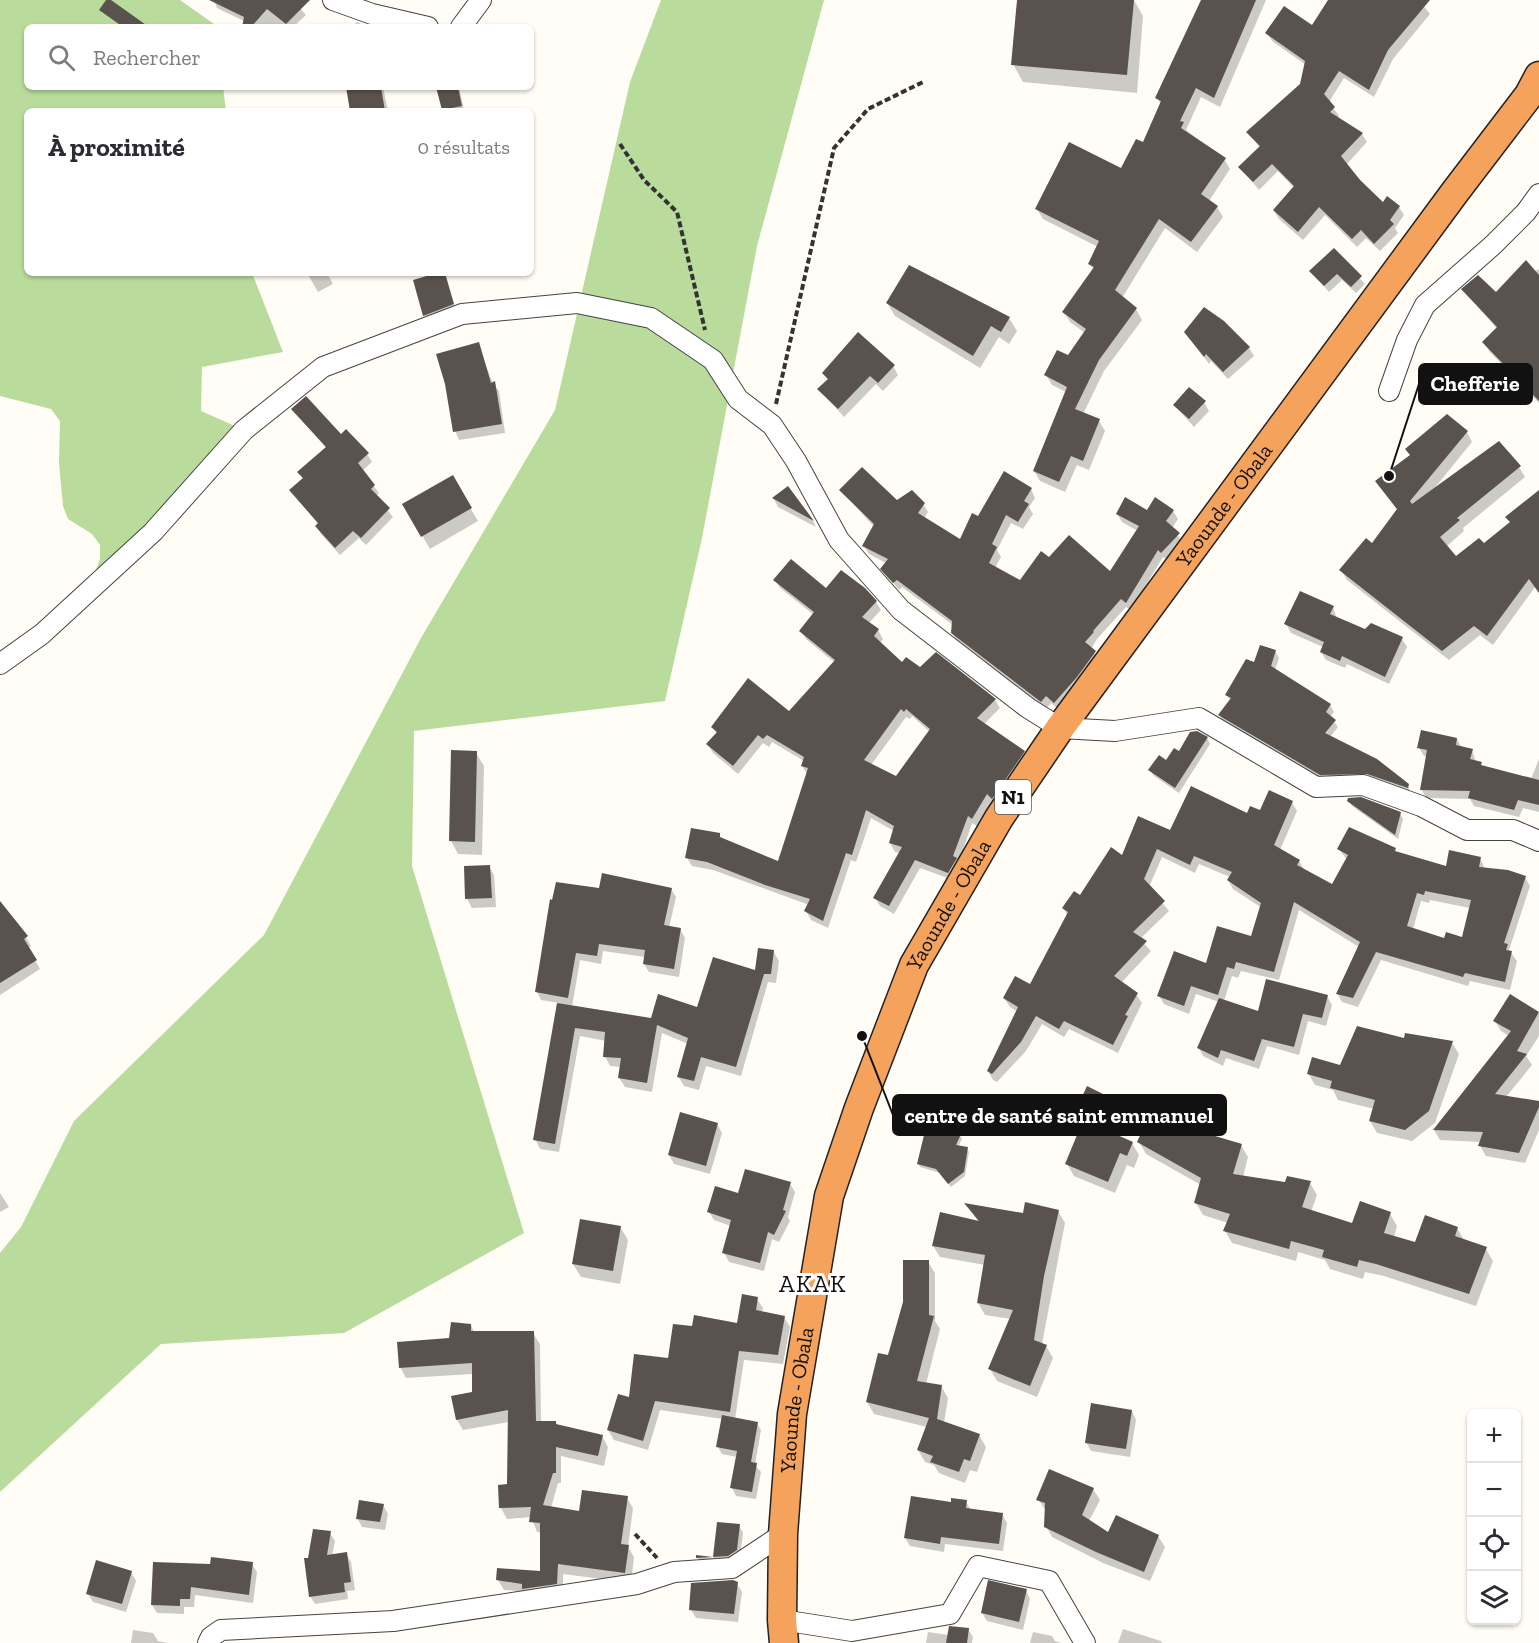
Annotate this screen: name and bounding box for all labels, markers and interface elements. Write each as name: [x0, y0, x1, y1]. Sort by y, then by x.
search box: [24, 24, 534, 90]
icon: search: [45, 41, 78, 74]
text: Rechercher: [93, 44, 201, 71]
text: À proximité: [48, 131, 185, 163]
text: 0 résultats: [418, 135, 510, 159]
callout: Chefferie: [1419, 364, 1532, 404]
text: Chefferie: [1430, 370, 1520, 397]
street label: Yaounde - Obala: [1170, 438, 1277, 572]
road number: N1: [995, 780, 1031, 814]
street label: Yaounde - Obala: [900, 835, 996, 975]
callout: centre de santé saint emmanuel: [893, 1095, 1226, 1135]
text: centre de santé saint emmanuel: [904, 1102, 1214, 1129]
district label: AKAK: [779, 1269, 847, 1298]
street label: Yaounde - Obala: [775, 1325, 819, 1475]
map controls: [1467, 1409, 1521, 1625]
button: +: [1467, 1409, 1521, 1463]
button: −: [1467, 1463, 1521, 1517]
button: locate: [1467, 1517, 1521, 1571]
button: layers: [1467, 1571, 1521, 1625]

